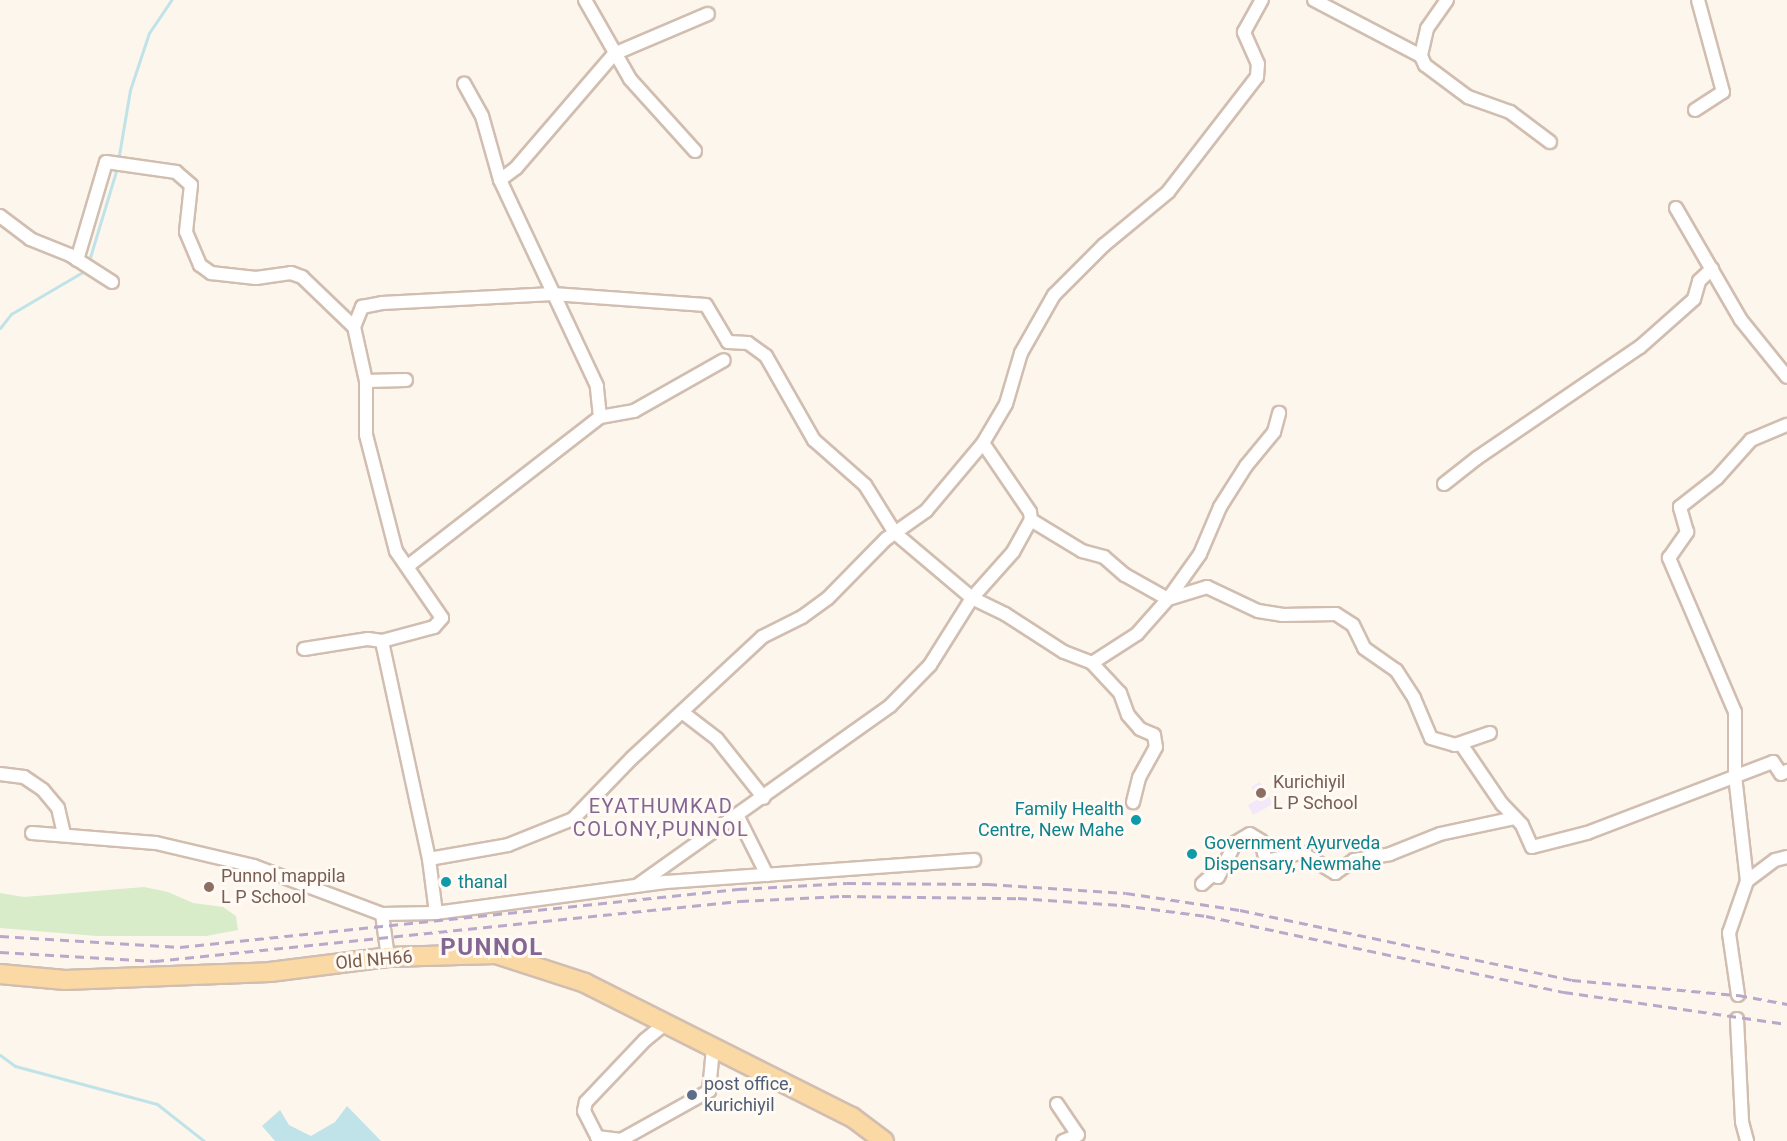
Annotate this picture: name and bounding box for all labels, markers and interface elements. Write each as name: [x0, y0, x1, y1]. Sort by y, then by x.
place label: Kurichiyil L P School: [1273, 772, 1358, 814]
marker: Kurichiyil L P School: [1254, 786, 1268, 800]
district label: EYATHUMKAD COLONY,PUNNOL: [573, 794, 749, 841]
place label: Family Health Centre, New Mahe: [978, 799, 1124, 842]
marker: Family Health Centre, New Mahe: [1129, 813, 1143, 827]
place label: Government Ayurveda Dispensary, Newmahe: [1204, 833, 1381, 876]
marker: Government Ayurveda Dispensary, Newmahe: [1185, 847, 1199, 861]
place label: Punnol mappila L P School: [221, 866, 346, 908]
place label: thanal: [458, 871, 508, 893]
marker: thanal: [439, 875, 453, 889]
marker: Punnol mappila L P School: [202, 880, 216, 894]
district label: PUNNOL: [440, 934, 544, 962]
street label: Old NH66: [335, 946, 413, 974]
place label: post office, kurichiyil: [704, 1074, 792, 1116]
marker: post office, kurichiyil: [685, 1088, 699, 1102]

